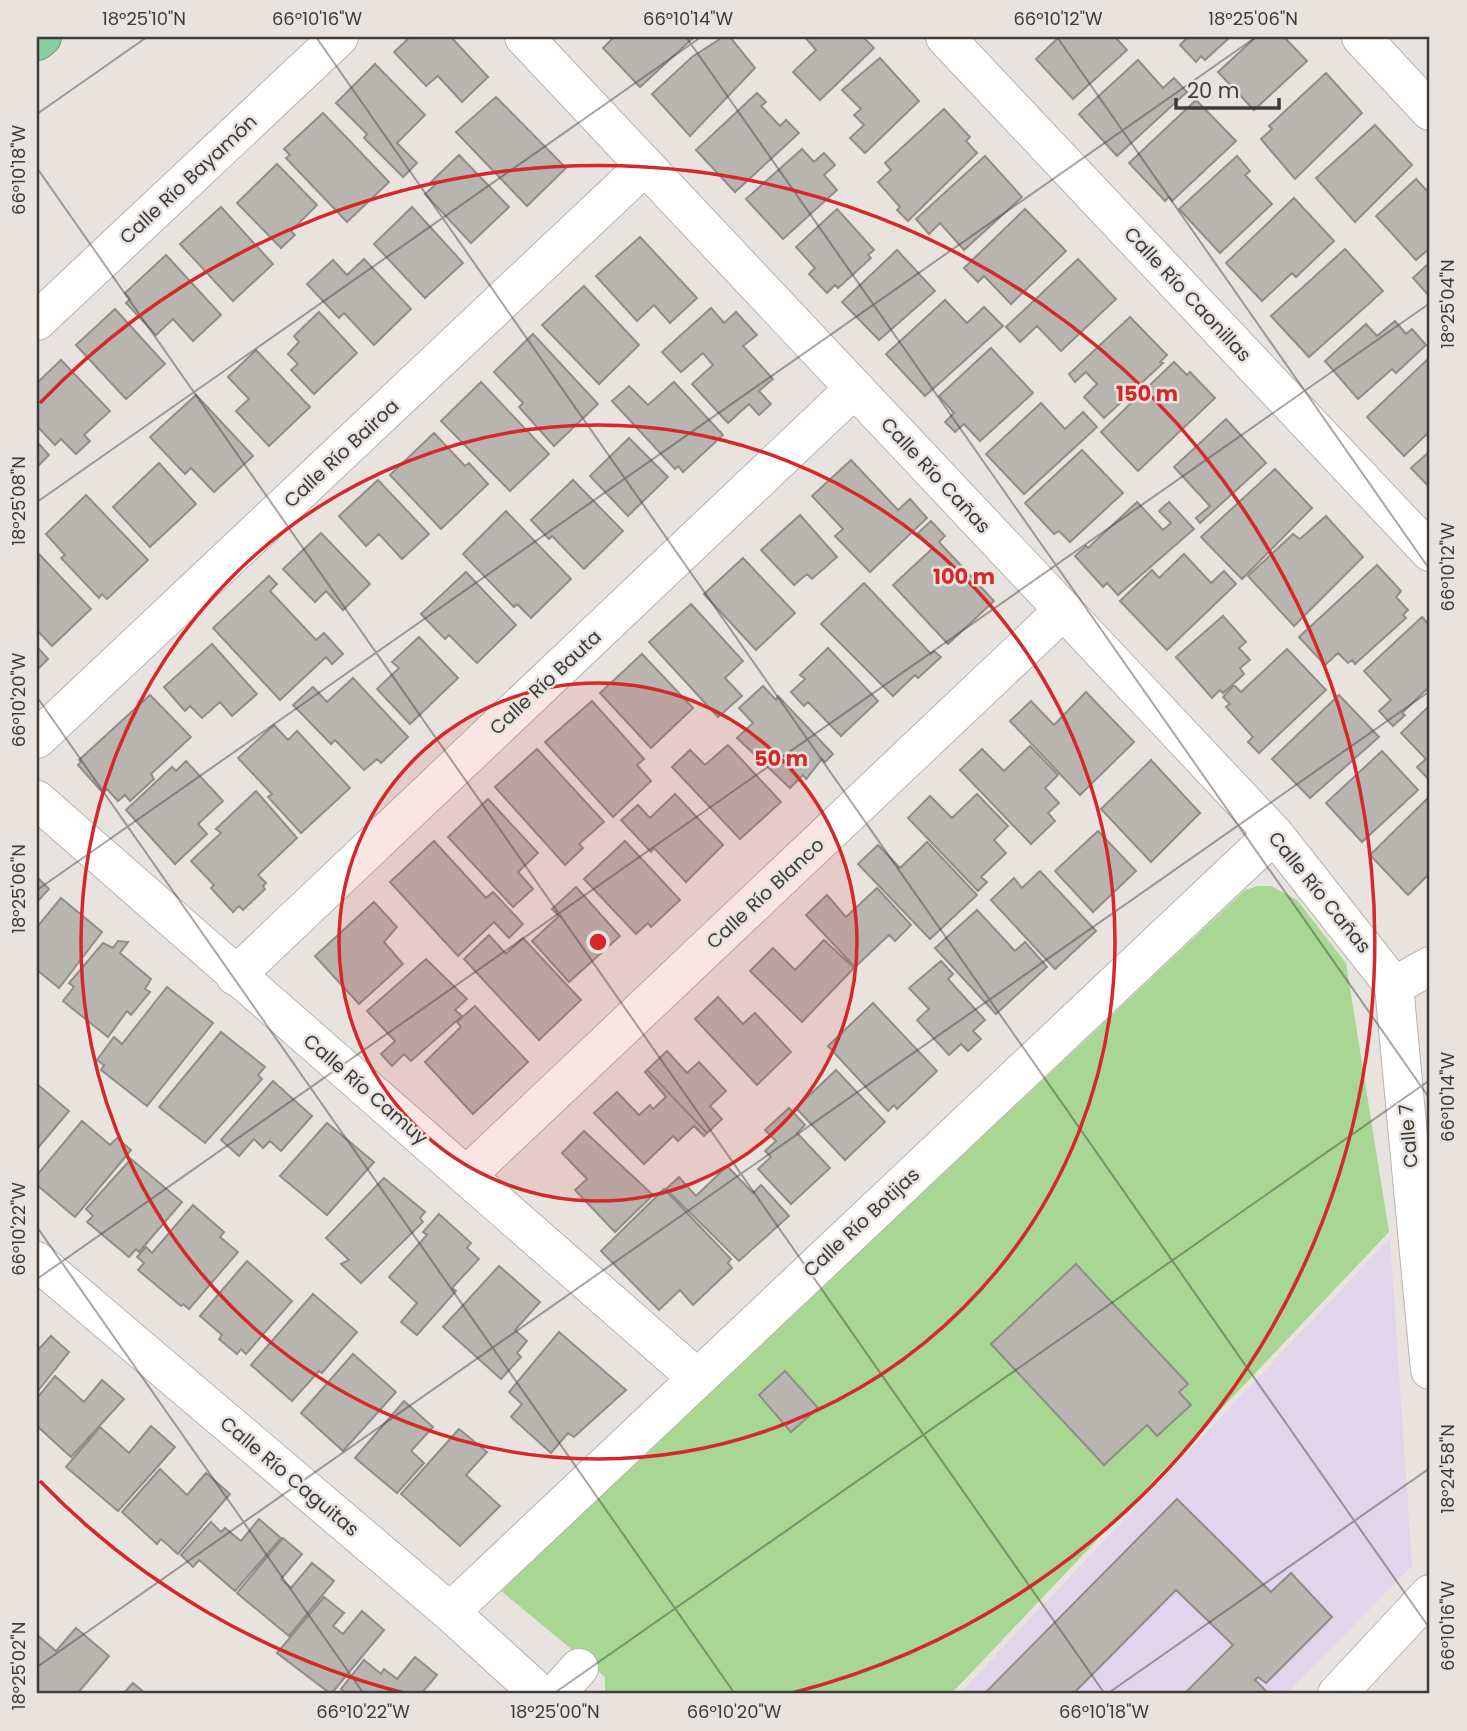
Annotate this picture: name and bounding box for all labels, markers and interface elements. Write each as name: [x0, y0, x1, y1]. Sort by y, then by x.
text: 18°25'10"N: [102, 6, 186, 31]
text: 66°10'16"W: [272, 6, 363, 31]
text: 66°10'14"W: [643, 6, 733, 31]
text: 66°10'12"W: [1013, 6, 1103, 31]
text: 18°25'06"N: [1208, 6, 1298, 31]
scale bar: [1176, 66, 1280, 110]
text: 20 m: [1187, 76, 1240, 105]
street label: Calle Río Bayamón: [114, 108, 263, 250]
text: 66°10'18"W: [6, 125, 31, 215]
street label: Calle Río Caonillas: [1118, 221, 1257, 368]
text: 18°25'04"N: [1435, 259, 1460, 349]
text: 150 m: [1116, 379, 1178, 408]
street label: Calle Río Bairoa: [278, 393, 405, 514]
street label: Calle Río Cañas: [875, 411, 997, 539]
text: 18°25'08"N: [6, 456, 31, 546]
text: 66°10'12"W: [1435, 522, 1460, 612]
text: 100 m: [933, 562, 995, 591]
street label: Calle Río Bauta: [484, 624, 607, 741]
text: 66°10'20"W: [6, 652, 31, 747]
text: 50 m: [754, 744, 808, 773]
street label: Calle Río Cañas: [1262, 826, 1377, 959]
street label: Calle Río Blanco: [700, 832, 830, 955]
text: 18°25'06"N: [6, 844, 31, 934]
centre of rings: [586, 930, 610, 954]
street label: Calle Río Camuy: [298, 1028, 434, 1151]
text: 66°10'14"W: [1435, 1052, 1460, 1142]
street label: Calle 7: [1392, 1103, 1425, 1169]
street label: Calle Río Botijas: [797, 1161, 925, 1283]
text: 66°10'22"W: [6, 1182, 31, 1276]
street label: Calle Río Caguitas: [214, 1410, 365, 1543]
text: 18°24'58"N: [1435, 1424, 1460, 1514]
text: 66°10'16"W: [1435, 1580, 1460, 1671]
text: 18°25'02"N: [6, 1622, 31, 1710]
text: 66°10'22"W: [316, 1699, 410, 1724]
text: 18°25'00"N: [510, 1699, 600, 1724]
text: 66°10'20"W: [687, 1699, 782, 1724]
text: 66°10'18"W: [1059, 1699, 1149, 1724]

